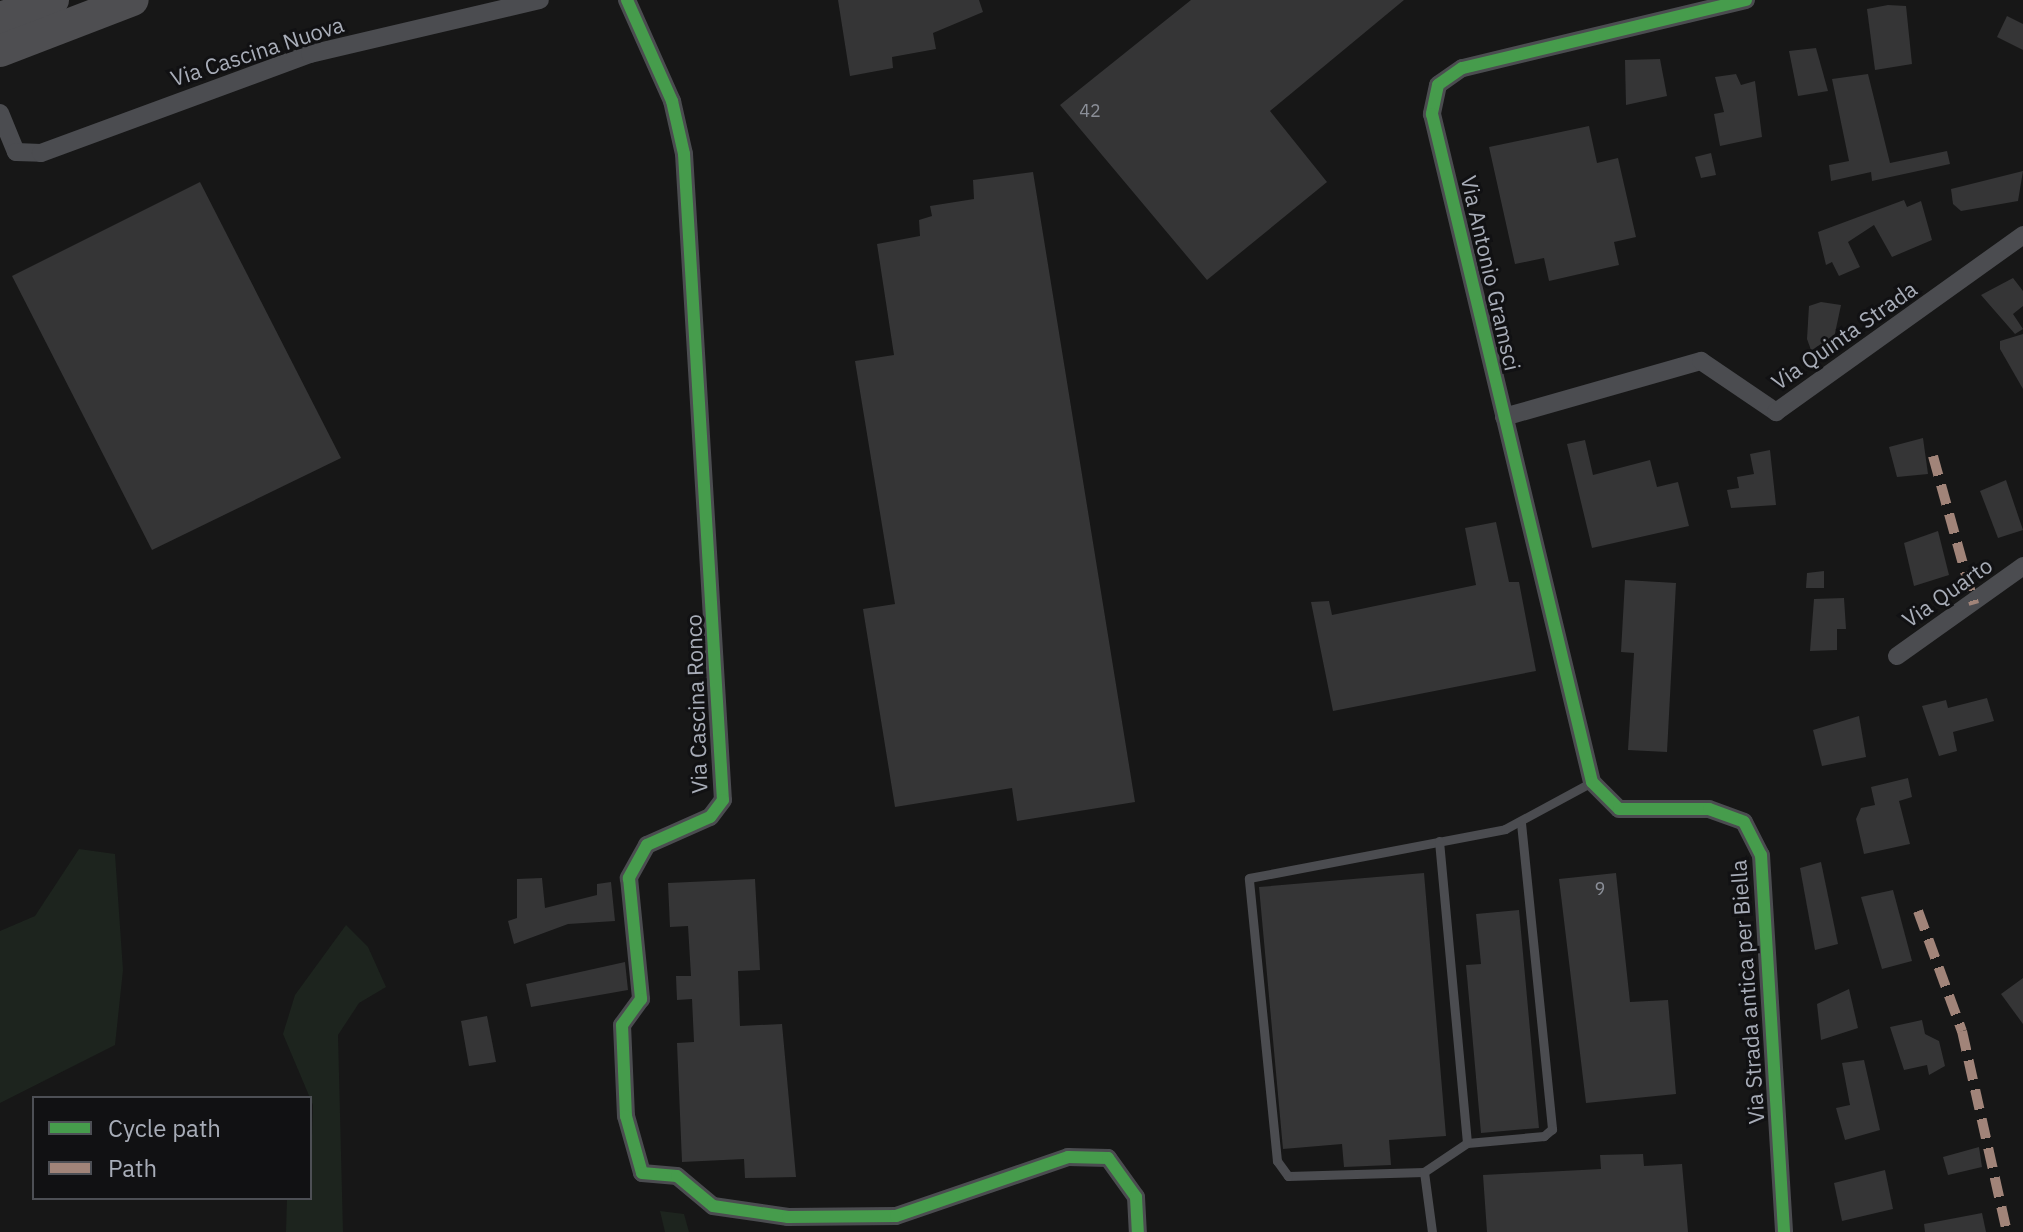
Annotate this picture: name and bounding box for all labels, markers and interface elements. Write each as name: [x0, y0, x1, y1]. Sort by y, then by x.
street label: Via Cascina Nuova: [167, 11, 347, 91]
house number: 42: [1079, 100, 1101, 122]
street label: Via Antonio Gramsci: [1456, 173, 1526, 373]
street label: Via Quinta Strada: [1766, 275, 1922, 395]
street label: Via Quarto: [1897, 551, 1997, 633]
street label: Via Cascina Ronco: [680, 614, 712, 794]
street label: Via Strada antica per Biella: [1725, 859, 1769, 1125]
house number: 9: [1595, 878, 1605, 900]
legend: [32, 1096, 312, 1200]
text: Cycle path: [108, 1112, 221, 1144]
text: Path: [108, 1152, 157, 1184]

